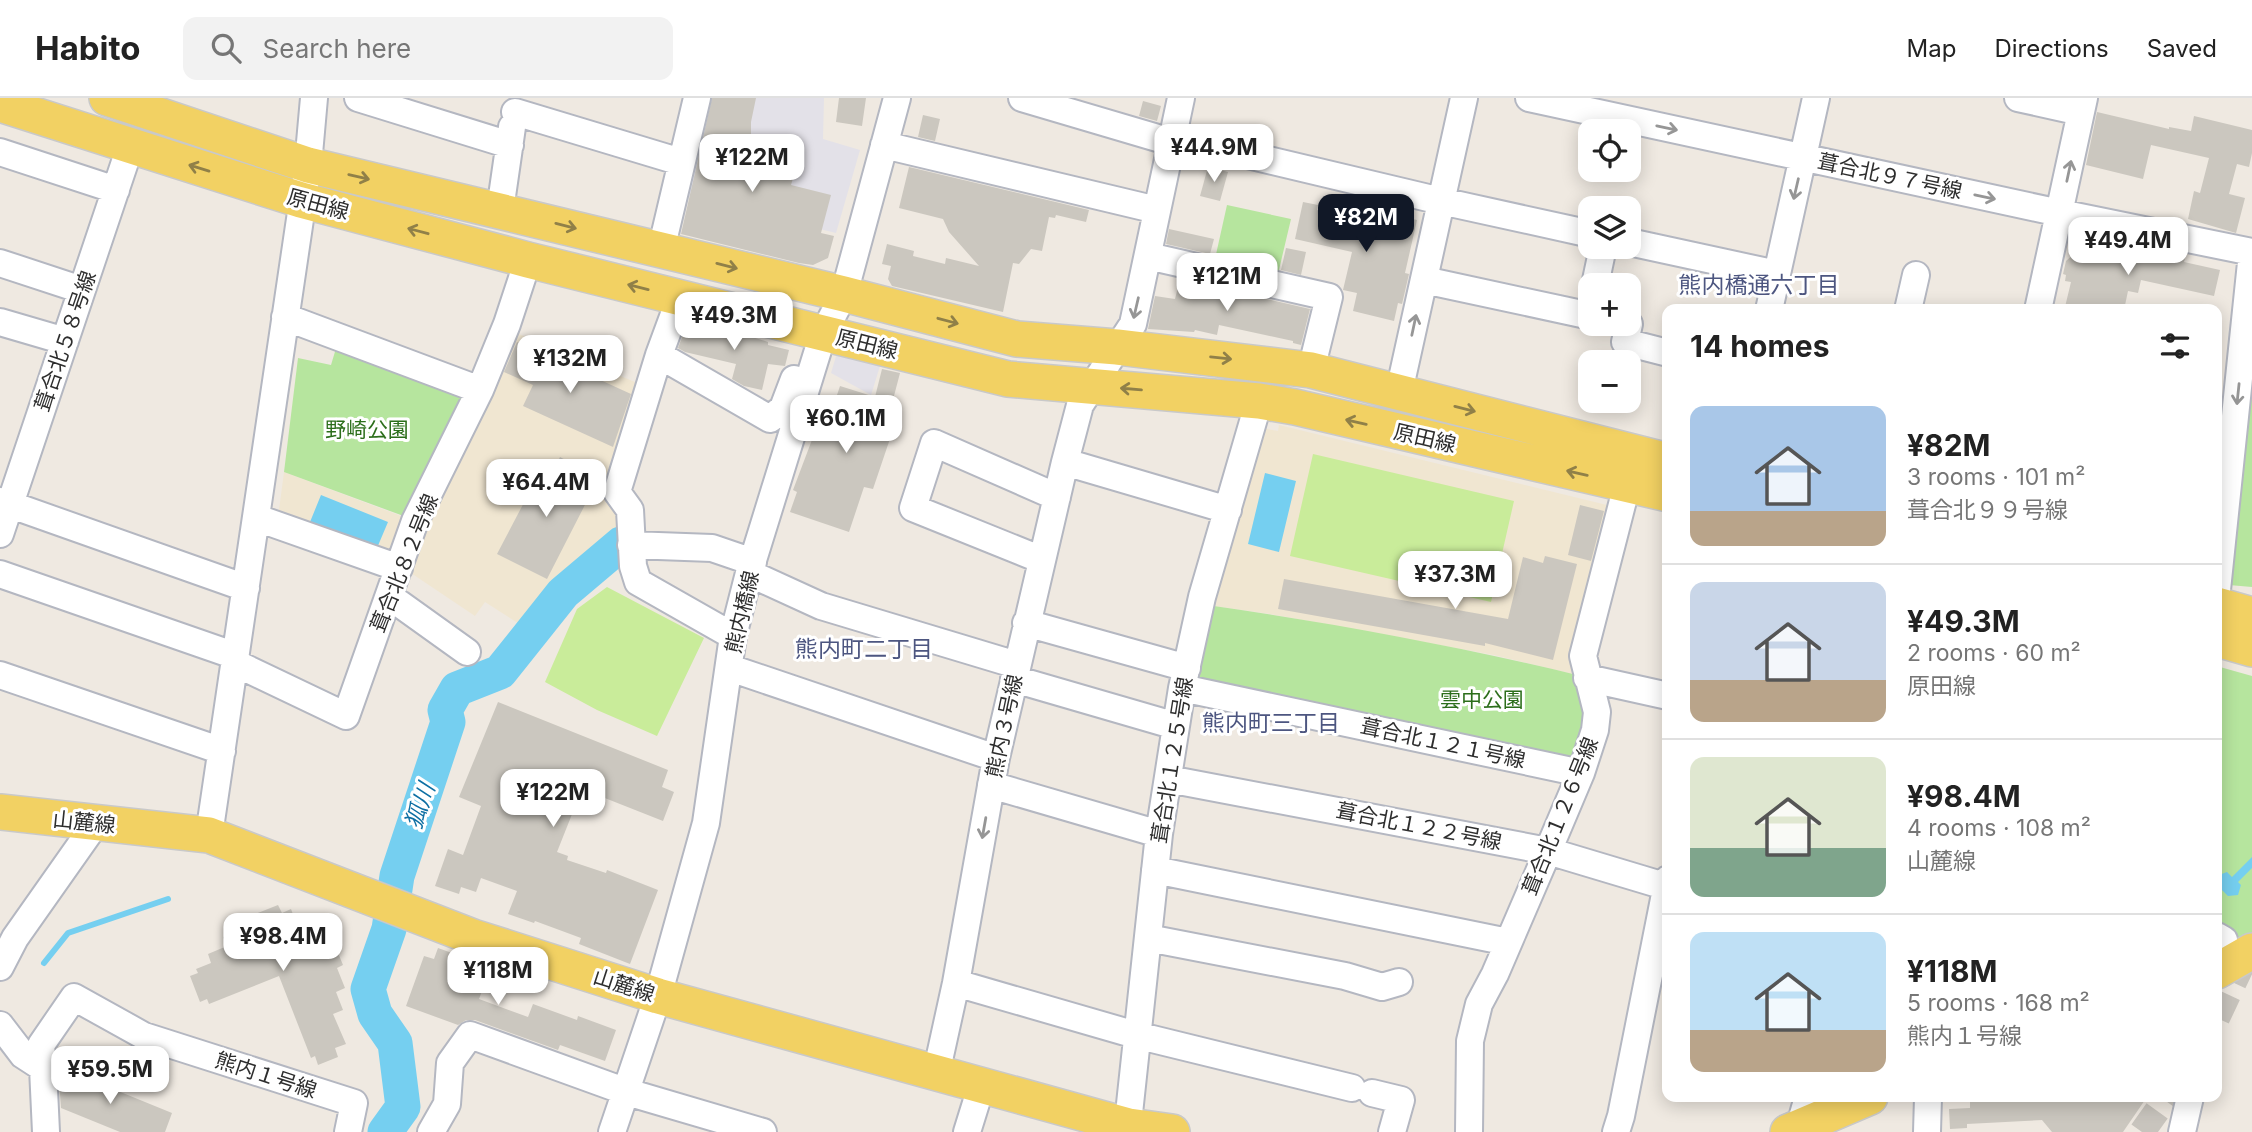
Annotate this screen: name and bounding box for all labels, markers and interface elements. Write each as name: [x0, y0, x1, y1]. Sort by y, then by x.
search box: [183, 17, 673, 80]
text: Habito: [35, 28, 141, 68]
icon: search: [207, 29, 245, 67]
text: Search here: [263, 33, 411, 64]
text: Map: [1907, 34, 1956, 63]
text: Directions: [1994, 34, 2109, 63]
text: Saved: [2147, 34, 2217, 63]
map controls: [1578, 119, 1641, 413]
button: locate: [1578, 119, 1641, 182]
one-way arrow: [1655, 121, 1678, 135]
pin: ¥44.9M: [1157, 125, 1271, 184]
text: ¥44.9M: [1170, 133, 1258, 161]
pin: ¥122M: [703, 134, 801, 194]
text: ¥122M: [715, 143, 789, 171]
street label: 葺合北９７号線: [1816, 148, 1964, 204]
one-way arrow: [2062, 160, 2076, 183]
one-way arrow: [189, 161, 211, 174]
one-way arrow: [347, 171, 370, 184]
one-way arrow: [1789, 177, 1803, 200]
street label: 原田線: [284, 184, 352, 224]
one-way arrow: [1973, 190, 1996, 204]
pin: ¥82M: [1325, 194, 1407, 254]
button: layers: [1578, 196, 1641, 259]
text: ¥82M: [1334, 203, 1398, 231]
pin: ¥49.4M: [2071, 218, 2185, 277]
one-way arrow: [554, 220, 577, 233]
one-way arrow: [407, 223, 429, 236]
text: ¥49.4M: [2084, 226, 2172, 254]
pin: ¥121M: [1178, 254, 1276, 313]
one-way arrow: [715, 259, 738, 273]
text: ¥121M: [1193, 262, 1261, 290]
street label: 葺合北５８号線: [29, 267, 101, 415]
district label: 熊内橋通六丁目: [1679, 271, 1840, 299]
button: +: [1578, 273, 1641, 336]
one-way arrow: [628, 280, 650, 293]
pin: ¥49.3M: [677, 292, 791, 352]
one-way arrow: [1129, 296, 1142, 319]
text: ¥49.3M: [691, 301, 777, 329]
one-way arrow: [1407, 314, 1421, 337]
one-way arrow: [937, 315, 959, 328]
street label: 原田線: [833, 324, 901, 364]
icon: filters: [2156, 327, 2194, 365]
text: 14 homes: [1690, 328, 1829, 364]
pin: ¥132M: [521, 336, 619, 395]
text: ¥132M: [533, 344, 607, 372]
button: −: [1578, 350, 1641, 413]
one-way arrow: [1209, 352, 1232, 365]
one-way arrow: [1120, 382, 1143, 395]
one-way arrow: [2231, 382, 2244, 405]
pin: ¥60.1M: [789, 396, 903, 455]
one-way arrow: [1454, 403, 1476, 416]
text: ¥60.1M: [806, 404, 886, 432]
one-way arrow: [1345, 414, 1368, 428]
park label: 野崎公園: [325, 417, 409, 442]
street label: 原田線: [1391, 419, 1459, 457]
text: ¥82M: [1907, 427, 1990, 463]
icon: home: [1746, 434, 1830, 518]
pin: ¥64.4M: [489, 460, 603, 519]
text: 3 rooms · 101 m²: [1907, 463, 2085, 491]
one-way arrow: [1567, 466, 1589, 479]
text: ¥64.4M: [502, 468, 590, 496]
street label: 葺合北８２号線: [365, 490, 443, 636]
text: 葺合北９９号線: [1907, 496, 2068, 524]
pin: ¥37.3M: [1398, 552, 1512, 611]
text: ¥37.3M: [1414, 560, 1496, 588]
street label: 熊内橋線: [720, 568, 764, 656]
text: ¥49.3M: [1907, 603, 2020, 639]
icon: home: [1746, 610, 1830, 694]
district label: 熊内町二丁目: [795, 635, 933, 663]
text: 2 rooms · 60 m²: [1907, 639, 2081, 667]
street label: 熊内３号線: [981, 672, 1027, 780]
text: 原田線: [1907, 672, 1976, 700]
street label: 葺合北１２５号線: [1147, 675, 1197, 845]
park label: 雲中公園: [1440, 687, 1524, 712]
district label: 熊内町三丁目: [1202, 709, 1340, 737]
street label: 葺合北１２１号線: [1358, 713, 1528, 773]
street label: 葺合北１２６号線: [1517, 733, 1603, 899]
pin: ¥122M: [504, 770, 602, 829]
water label: 狐川: [399, 777, 442, 832]
text: ¥122M: [516, 778, 590, 806]
text: ¥98.4M: [1907, 778, 2021, 814]
icon: home: [1746, 785, 1830, 869]
street label: 葺合北１２２号線: [1334, 798, 1504, 854]
street label: 山麓線: [51, 806, 117, 838]
text: 4 rooms · 108 m²: [1907, 814, 2091, 842]
one-way arrow: [977, 816, 990, 839]
text: 山麓線: [1907, 847, 1976, 875]
pin: ¥98.4M: [226, 914, 340, 973]
text: ¥98.4M: [239, 922, 327, 950]
pin: ¥118M: [449, 948, 547, 1007]
text: ¥118M: [1907, 953, 1997, 989]
text: ¥118M: [463, 956, 533, 984]
icon: home: [1746, 960, 1830, 1044]
street label: 山麓線: [590, 963, 658, 1007]
text: 5 rooms · 168 m²: [1907, 989, 2090, 1017]
text: 熊内１号線: [1907, 1022, 2022, 1050]
pin: ¥59.5M: [53, 1046, 167, 1106]
street label: 熊内１号線: [212, 1047, 320, 1103]
text: ¥59.5M: [67, 1055, 153, 1083]

